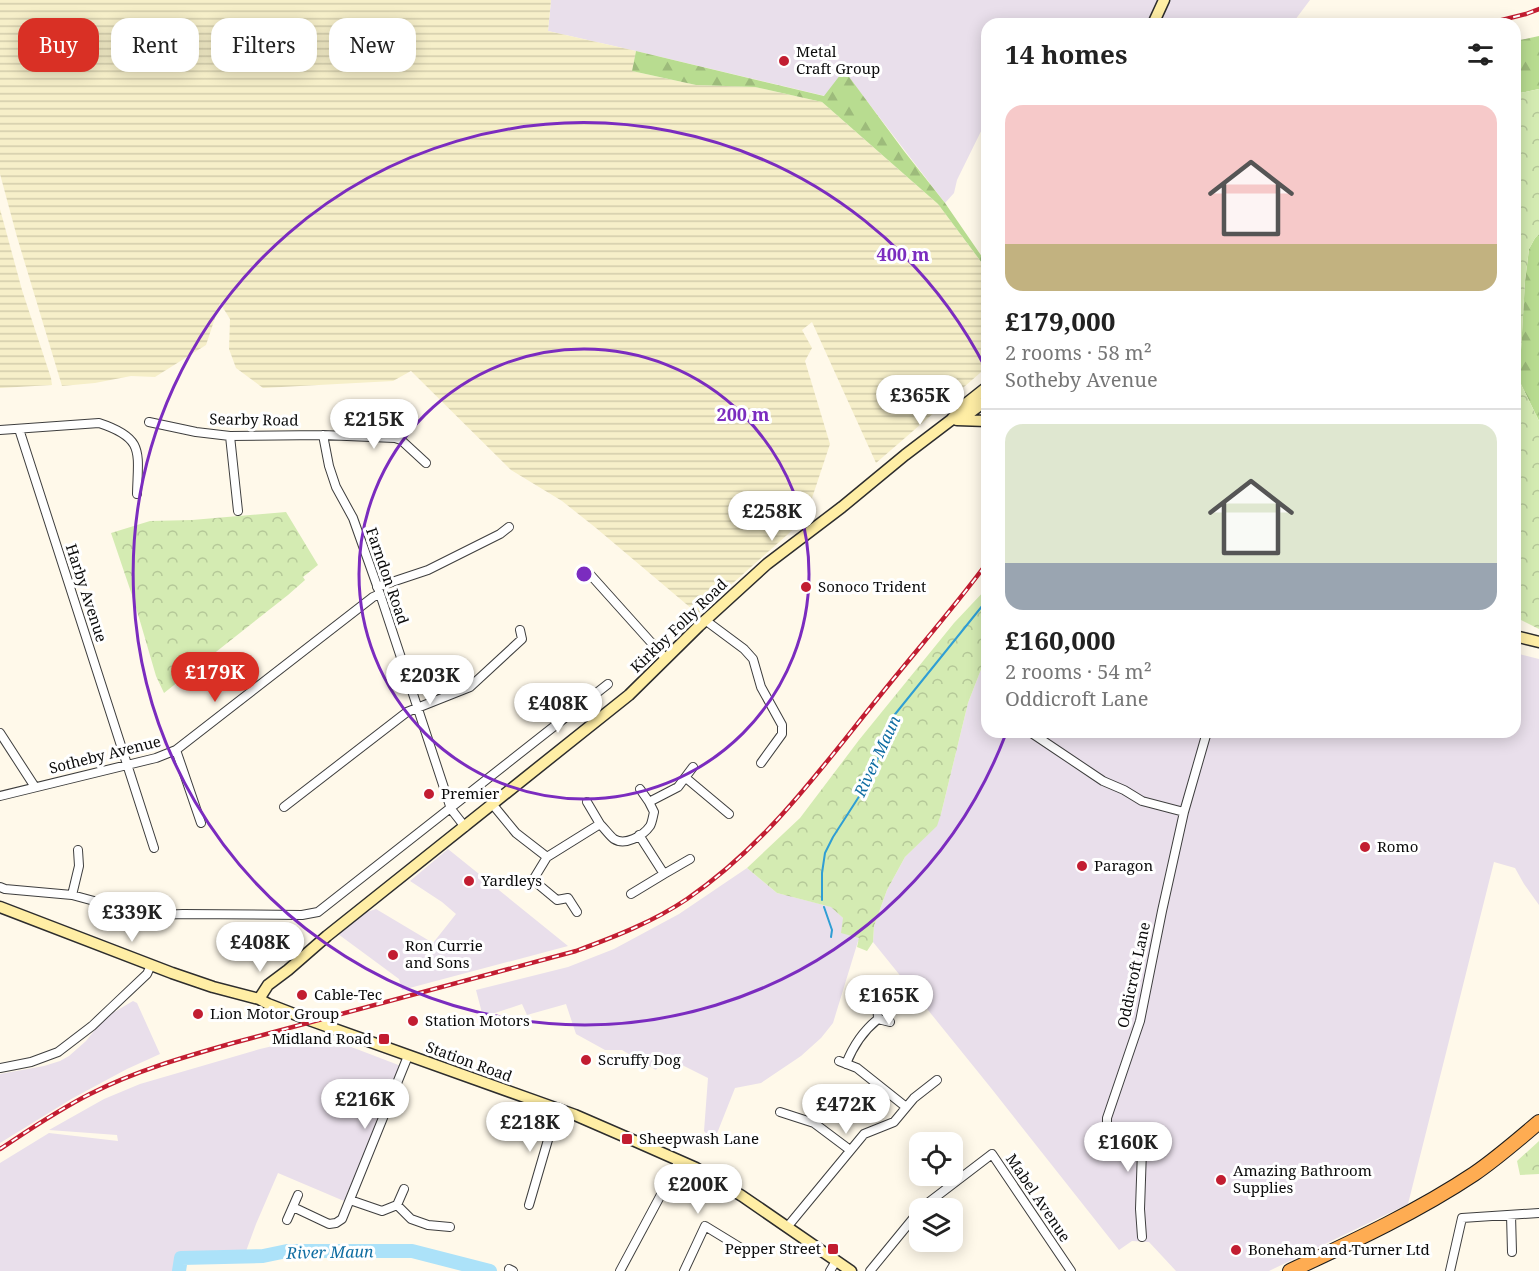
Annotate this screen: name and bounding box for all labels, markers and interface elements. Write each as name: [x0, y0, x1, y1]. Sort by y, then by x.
chip: Buy: [18, 18, 99, 72]
chip: Rent: [111, 18, 199, 72]
chip: Filters: [211, 18, 317, 72]
chip: New: [329, 18, 416, 72]
text: 14 homes: [1005, 36, 1127, 72]
icon: filters: [1464, 38, 1497, 71]
place label: Metal Craft Group: [796, 41, 880, 78]
marker: Metal Craft Group: [777, 54, 791, 68]
icon: home: [1197, 144, 1305, 252]
text: 400 m: [877, 242, 930, 266]
text: £179,000: [1005, 303, 1115, 339]
text: 2 rooms · 58 m²: [1005, 339, 1152, 366]
text: Sotheby Avenue: [1005, 366, 1158, 393]
pin: £365K: [878, 375, 962, 426]
text: £365K: [890, 381, 950, 408]
pin: £215K: [332, 399, 416, 450]
text: 200 m: [717, 402, 770, 426]
text: £215K: [344, 405, 404, 432]
street label: Searby Road: [209, 408, 299, 430]
icon: home: [1197, 463, 1305, 571]
pin: £258K: [730, 491, 814, 542]
text: £258K: [742, 497, 802, 524]
street label: Farndon Road: [362, 525, 414, 627]
street label: Harby Avenue: [62, 541, 112, 644]
centre of rings: [574, 564, 594, 584]
street label: Kirkby Folly Road: [626, 574, 731, 677]
place label: Sonoco Trident: [818, 576, 926, 596]
marker: Sonoco Trident: [799, 580, 813, 594]
text: £160,000: [1005, 622, 1115, 658]
pin: £179K: [173, 652, 257, 703]
pin: £203K: [388, 655, 472, 706]
text: £179K: [185, 658, 245, 685]
text: 2 rooms · 54 m²: [1005, 658, 1152, 685]
text: £203K: [400, 661, 460, 688]
pin: £408K: [516, 683, 600, 734]
text: Oddicroft Lane: [1005, 685, 1149, 712]
text: £408K: [528, 689, 588, 716]
water label: River Maun: [848, 712, 906, 801]
street label: Sotheby Avenue: [47, 730, 163, 778]
place label: Premier: [441, 783, 499, 803]
marker: Premier: [422, 787, 436, 801]
place label: Romo: [1377, 836, 1418, 856]
marker: Romo: [1358, 840, 1372, 854]
place label: Paragon: [1094, 855, 1153, 875]
marker: Paragon: [1075, 859, 1089, 873]
place label: Yardleys: [480, 870, 542, 890]
marker: Yardleys: [462, 874, 476, 888]
pin: £339K: [90, 892, 174, 943]
text: £339K: [102, 898, 162, 925]
street label: Oddicroft Lane: [1112, 920, 1154, 1030]
pin: £408K: [218, 922, 302, 973]
text: £408K: [230, 928, 290, 955]
place label: Ron Currie and Sons: [405, 935, 483, 972]
marker: Ron Currie and Sons: [386, 948, 400, 962]
pin: £165K: [847, 975, 931, 1026]
text: £165K: [859, 981, 919, 1008]
place label: Cable-Tec: [314, 984, 382, 1004]
marker: Cable-Tec: [295, 988, 309, 1002]
place label: Lion Motor Group: [210, 1003, 339, 1023]
marker: Lion Motor Group: [191, 1007, 205, 1021]
place label: Station Motors: [425, 1010, 530, 1030]
marker: Station Motors: [406, 1014, 420, 1028]
place label: Midland Road: [272, 1028, 372, 1048]
marker: Midland Road: [377, 1032, 391, 1046]
street label: Station Road: [423, 1036, 515, 1086]
place label: Scruffy Dog: [598, 1049, 681, 1069]
marker: Scruffy Dog: [579, 1053, 593, 1067]
pin: £216K: [323, 1079, 407, 1130]
pin: £472K: [804, 1084, 888, 1135]
text: £216K: [335, 1085, 395, 1112]
text: £472K: [816, 1090, 876, 1117]
pin: £218K: [488, 1102, 572, 1153]
text: £218K: [500, 1108, 560, 1135]
pin: £160K: [1086, 1122, 1170, 1173]
place label: Sheepwash Lane: [639, 1128, 759, 1148]
text: £160K: [1098, 1128, 1158, 1155]
marker: Sheepwash Lane: [620, 1132, 634, 1146]
map controls: [909, 1132, 963, 1252]
button: locate: [909, 1132, 963, 1186]
street label: Mabel Avenue: [1002, 1150, 1076, 1245]
place label: Amazing Bathroom Supplies: [1233, 1160, 1372, 1197]
pin: £200K: [656, 1164, 740, 1215]
text: £200K: [668, 1170, 728, 1197]
marker: Amazing Bathroom Supplies: [1214, 1173, 1228, 1187]
button: layers: [909, 1198, 963, 1252]
place label: Pepper Street: [725, 1238, 821, 1258]
place label: Boneham and Turner Ltd: [1248, 1239, 1430, 1259]
water label: River Maun: [285, 1240, 374, 1264]
marker: Pepper Street: [826, 1242, 840, 1256]
marker: Boneham and Turner Ltd: [1229, 1243, 1243, 1257]

